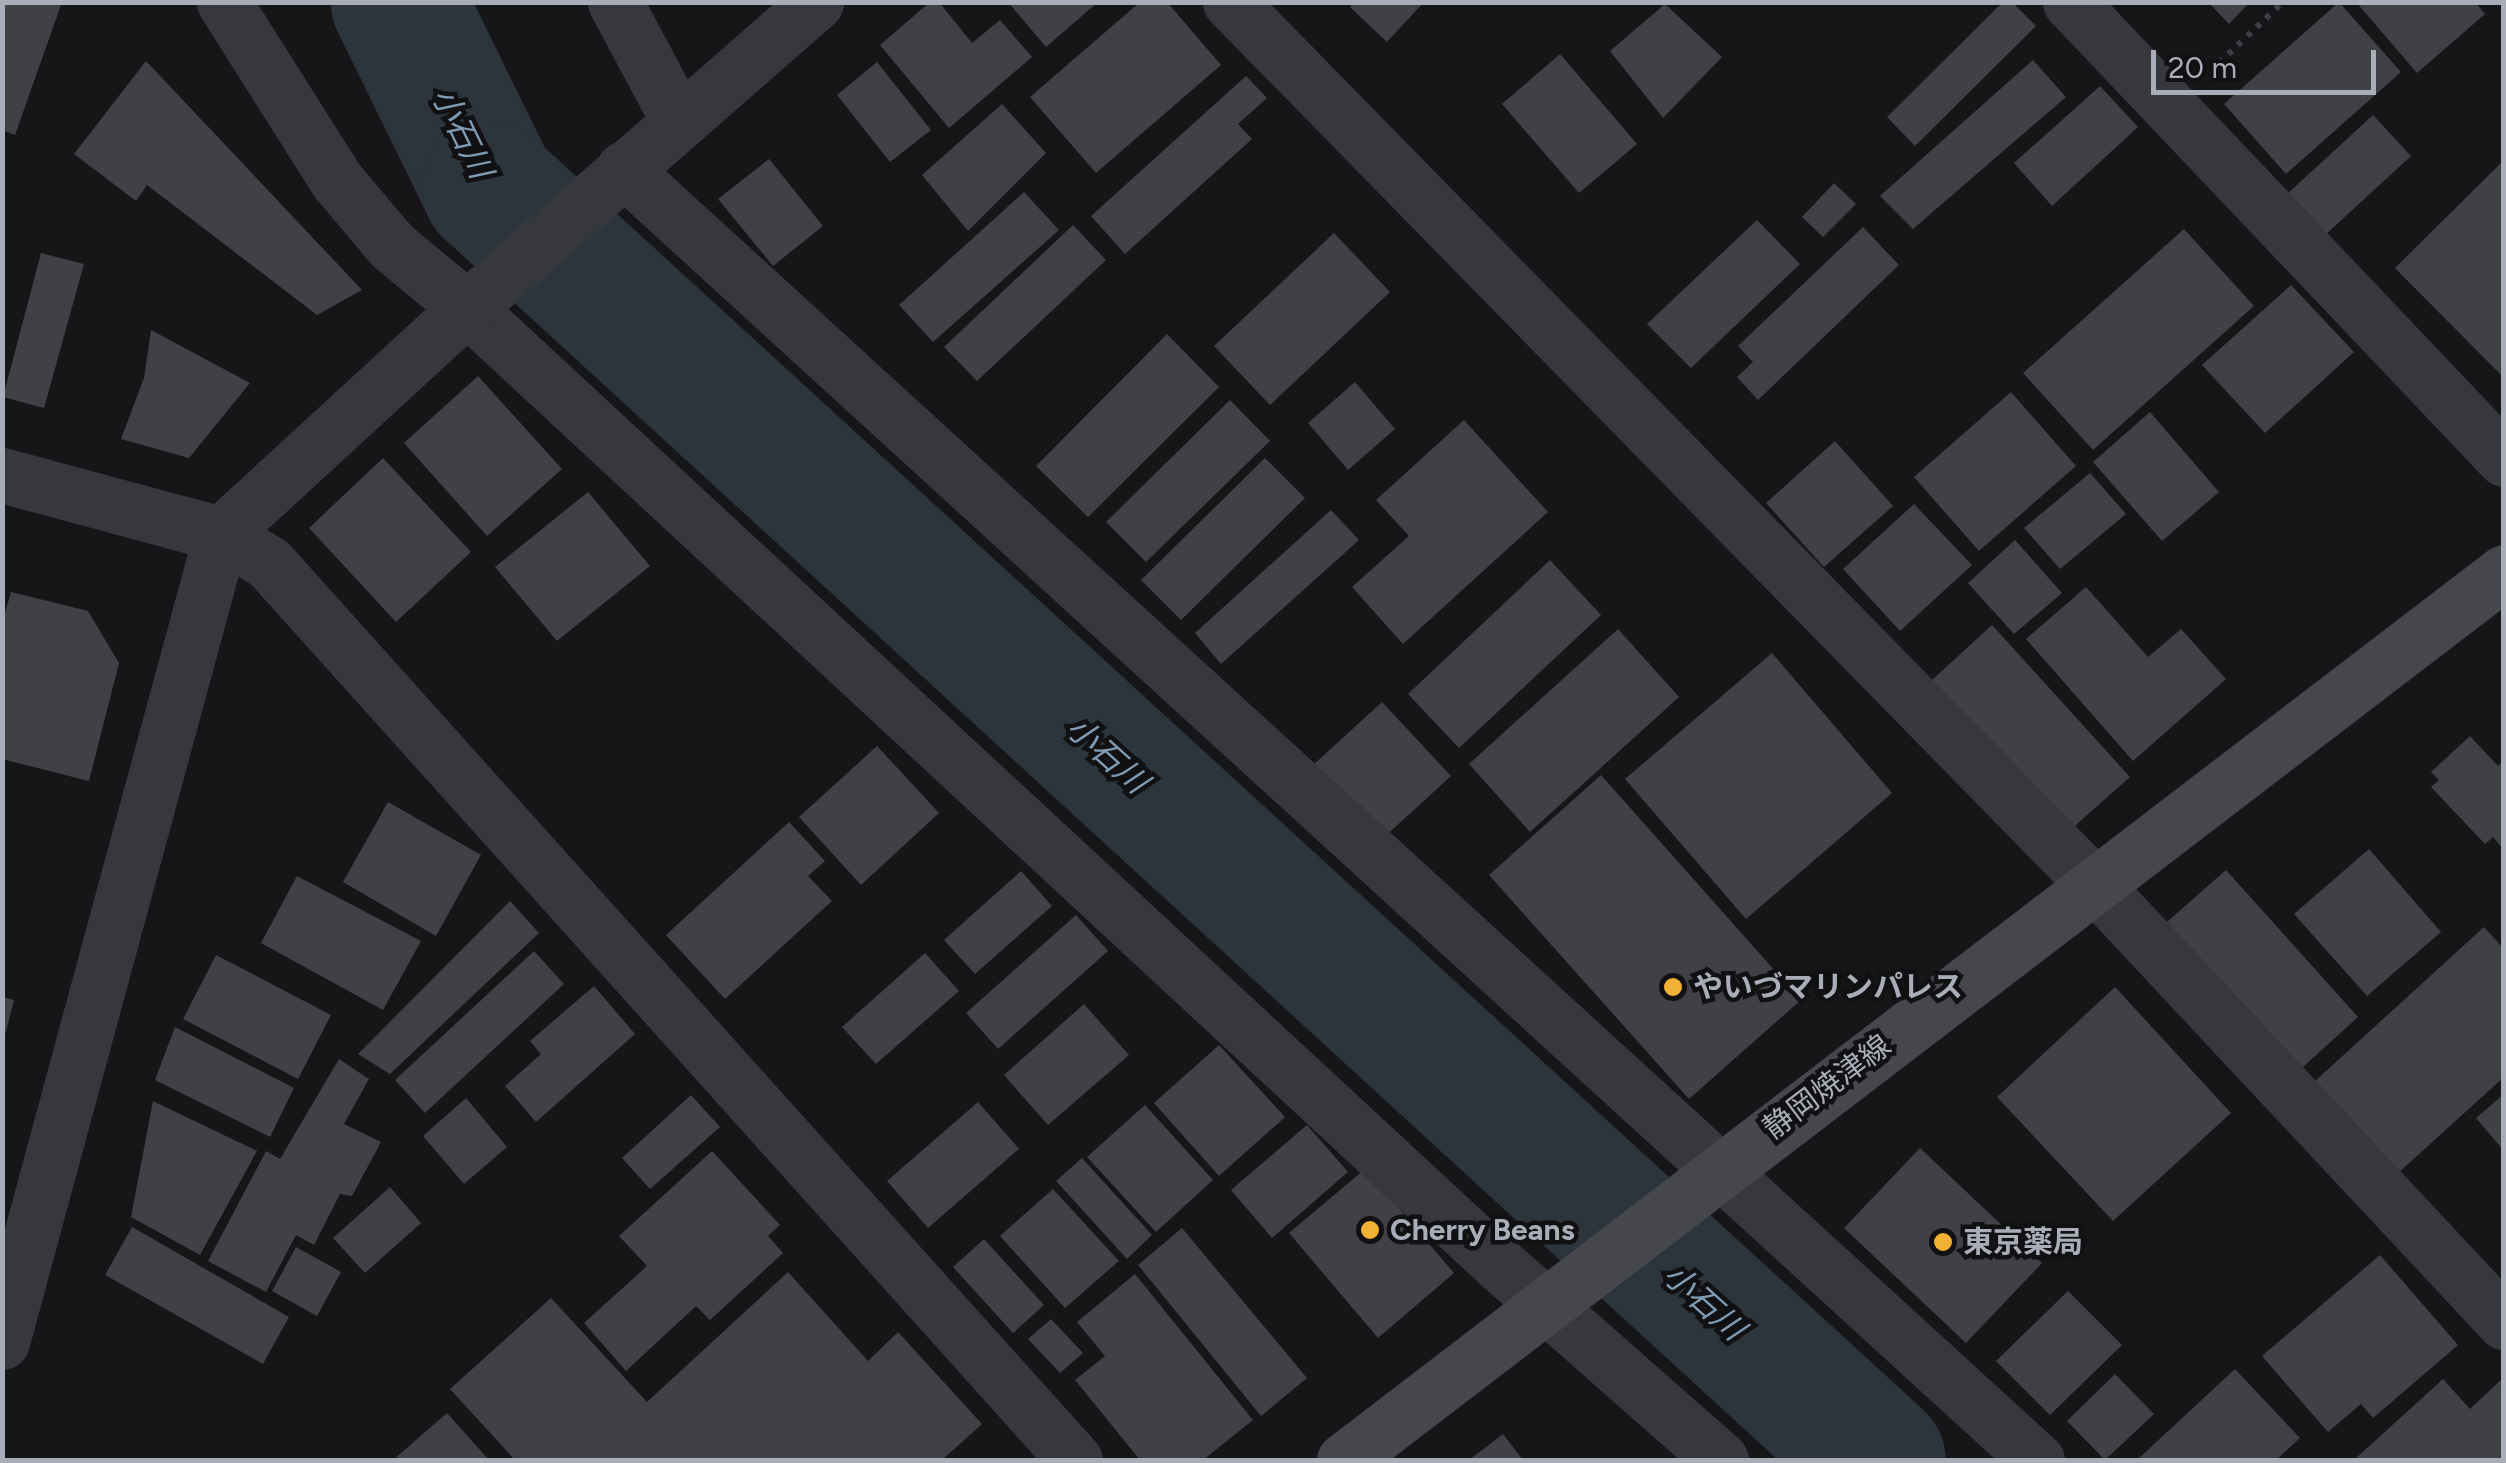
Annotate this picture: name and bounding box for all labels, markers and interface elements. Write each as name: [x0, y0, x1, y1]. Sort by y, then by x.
scale bar: [2156, 30, 2381, 92]
text: 20 m: [2168, 49, 2237, 86]
water label: 小石川: [424, 81, 500, 185]
water label: 小石川: [1058, 709, 1156, 801]
place label: やいづマリンパレス: [1693, 969, 1963, 1005]
marker: やいづマリンパレス: [1662, 976, 1684, 998]
street label: 静岡焼津線: [1756, 1027, 1898, 1147]
place label: Cherry Beans: [1390, 1212, 1575, 1248]
marker: Cherry Beans: [1359, 1219, 1381, 1241]
place label: 東京薬局: [1963, 1224, 2083, 1260]
marker: 東京薬局: [1932, 1231, 1954, 1253]
water label: 小石川: [1655, 1256, 1753, 1348]

